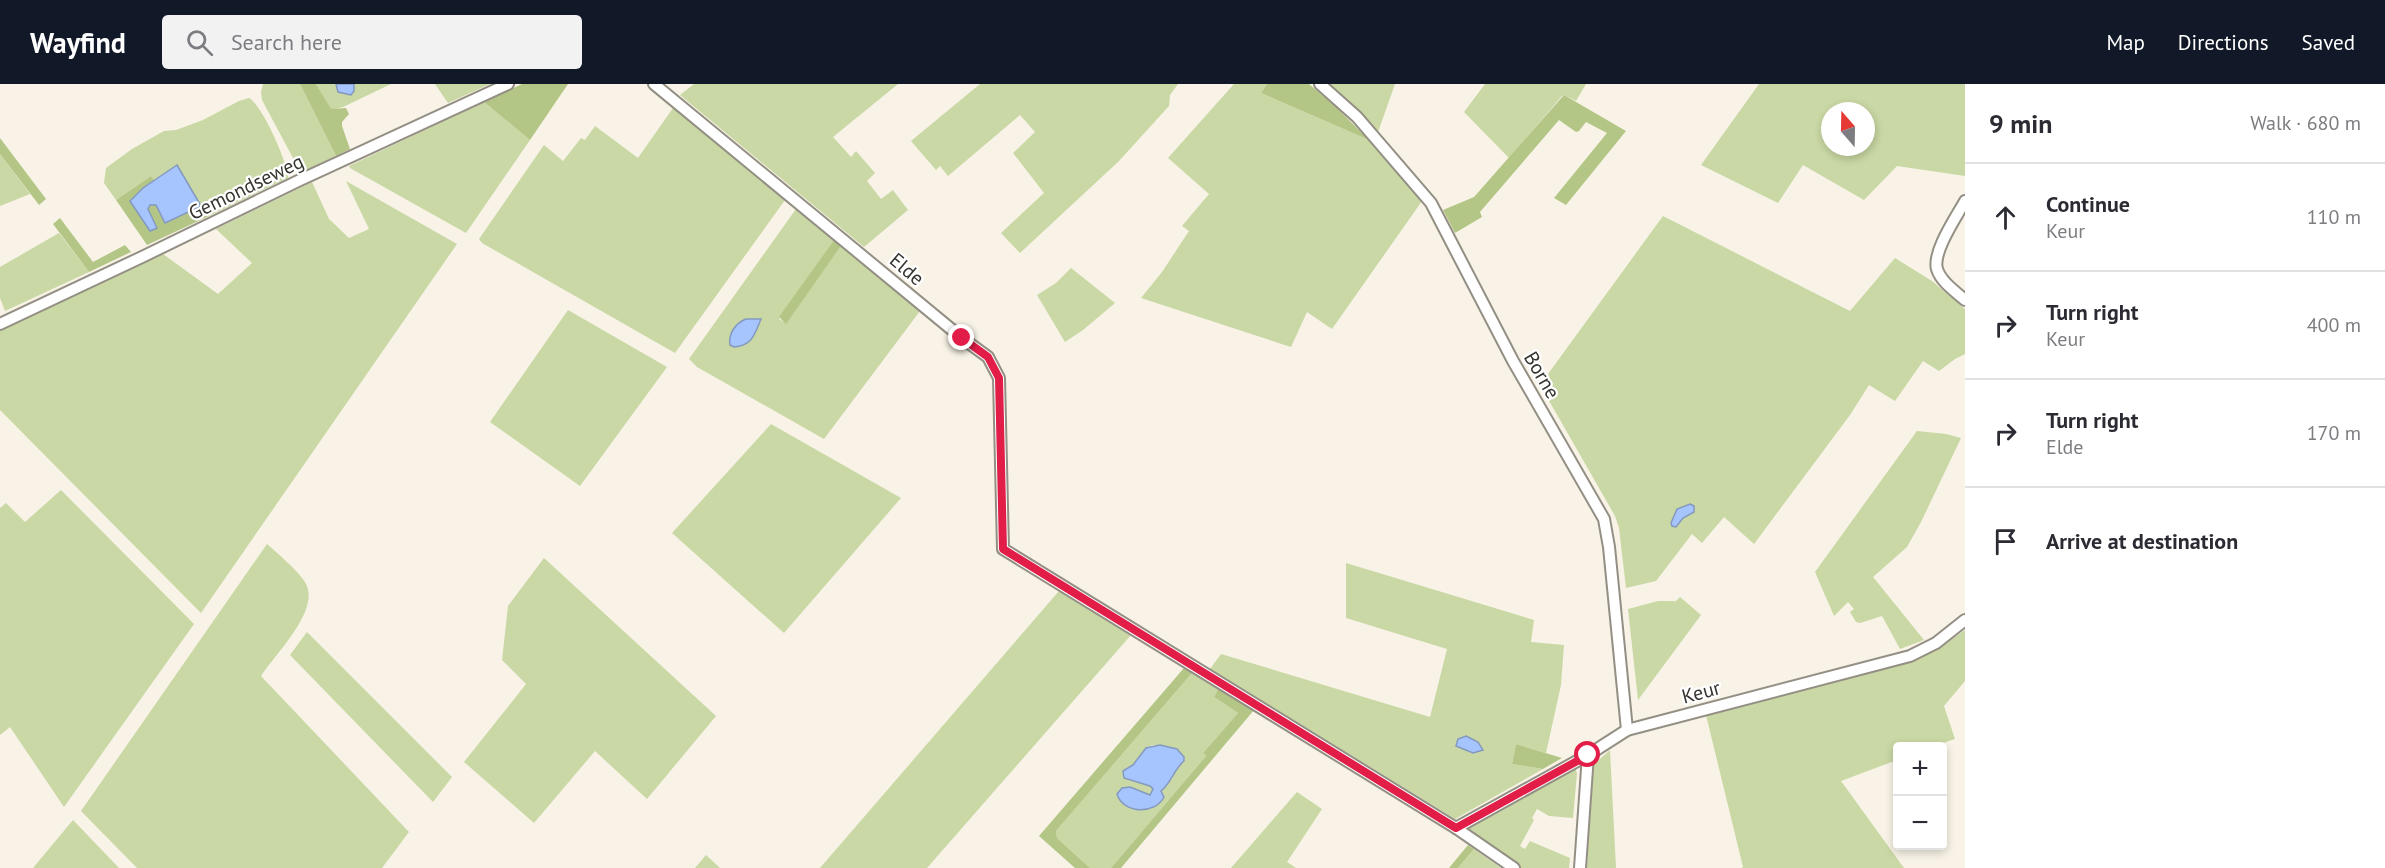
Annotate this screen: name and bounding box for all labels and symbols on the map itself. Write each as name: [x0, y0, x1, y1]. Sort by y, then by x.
north arrow: [1821, 102, 1875, 156]
street label: Gemondseweg: [184, 148, 308, 226]
street label: Elde: [884, 247, 930, 291]
route end: [948, 324, 974, 350]
street label: Borne: [1518, 347, 1566, 403]
street label: Keur: [1679, 674, 1723, 710]
route start: [1574, 741, 1600, 767]

